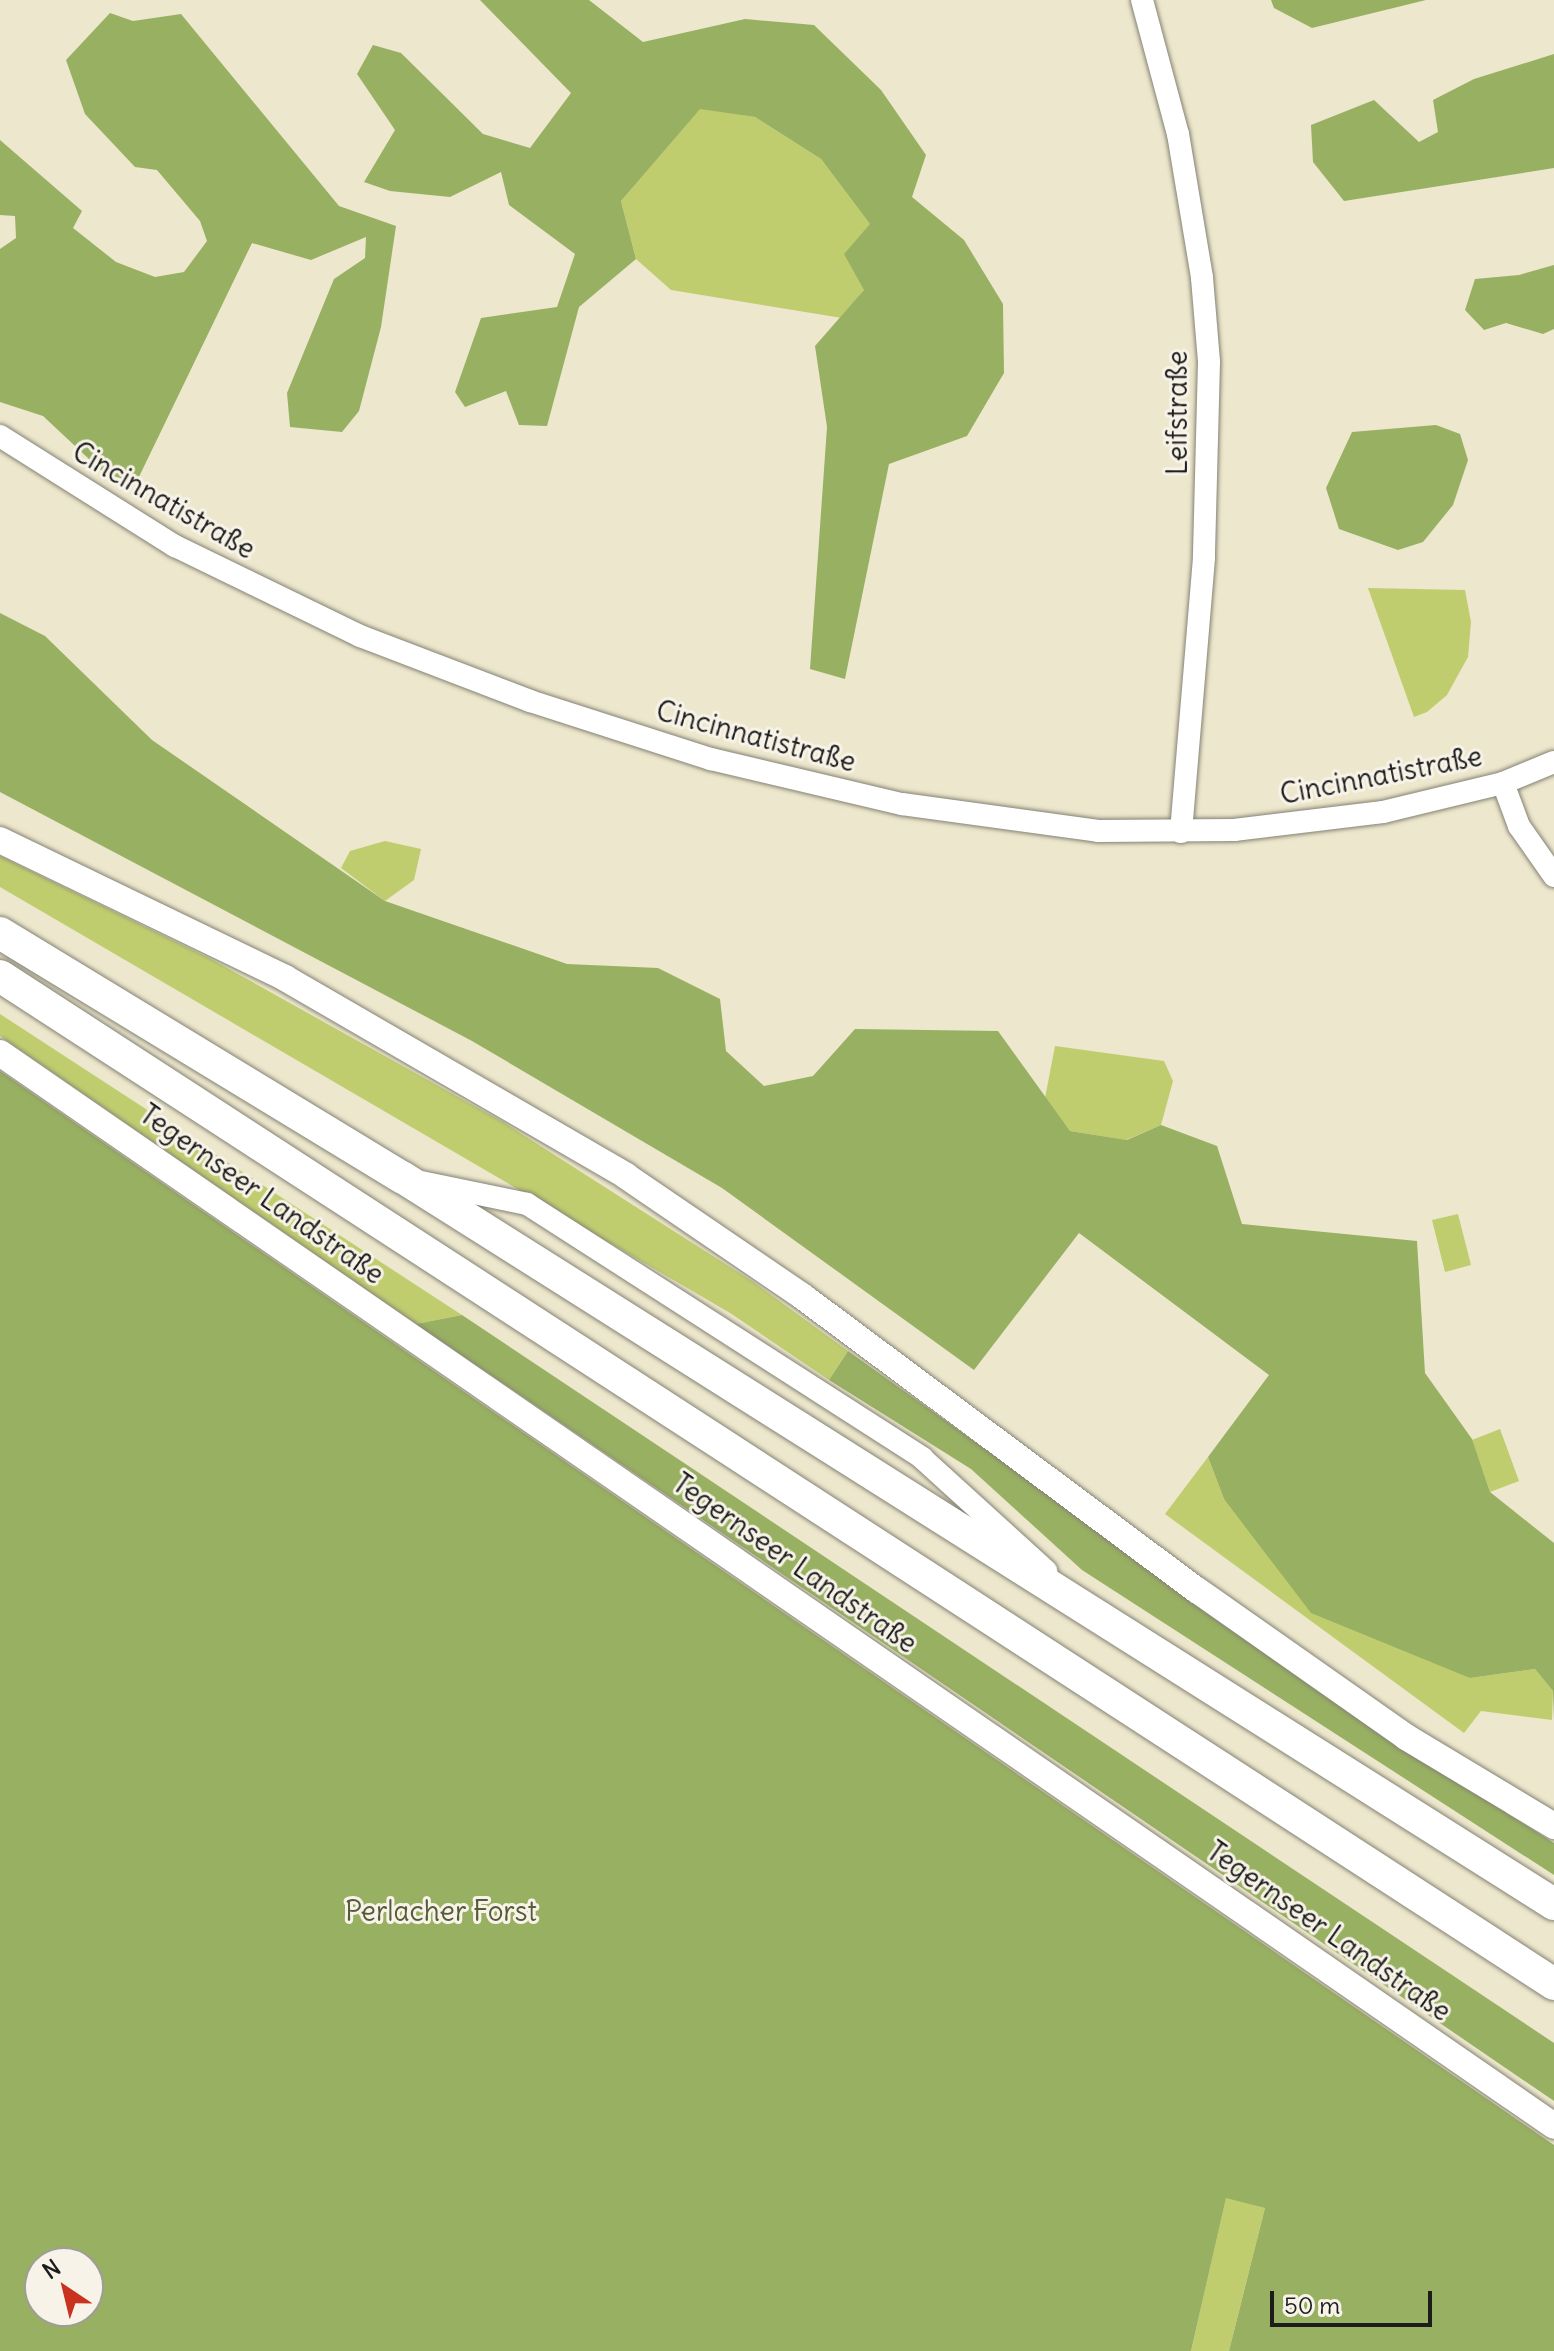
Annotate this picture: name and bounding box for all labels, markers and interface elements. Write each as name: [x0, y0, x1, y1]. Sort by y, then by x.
street label: Leifstraße: [1160, 351, 1194, 475]
street label: Cincinnatistraße: [67, 434, 261, 566]
street label: Cincinnatistraße: [653, 693, 859, 779]
street label: Cincinnatistraße: [1277, 739, 1485, 811]
street label: Tegernseer Landstraße: [133, 1097, 391, 1291]
street label: Tegernseer Landstraße: [666, 1466, 924, 1660]
street label: Tegernseer Landstraße: [1200, 1834, 1458, 2028]
park label: Perlacher Forst: [345, 1894, 537, 1928]
north arrow: [24, 2247, 104, 2327]
text: N: [37, 2253, 66, 2285]
scale bar: [1274, 2275, 1436, 2325]
text: 50 m: [1284, 2290, 1340, 2320]

